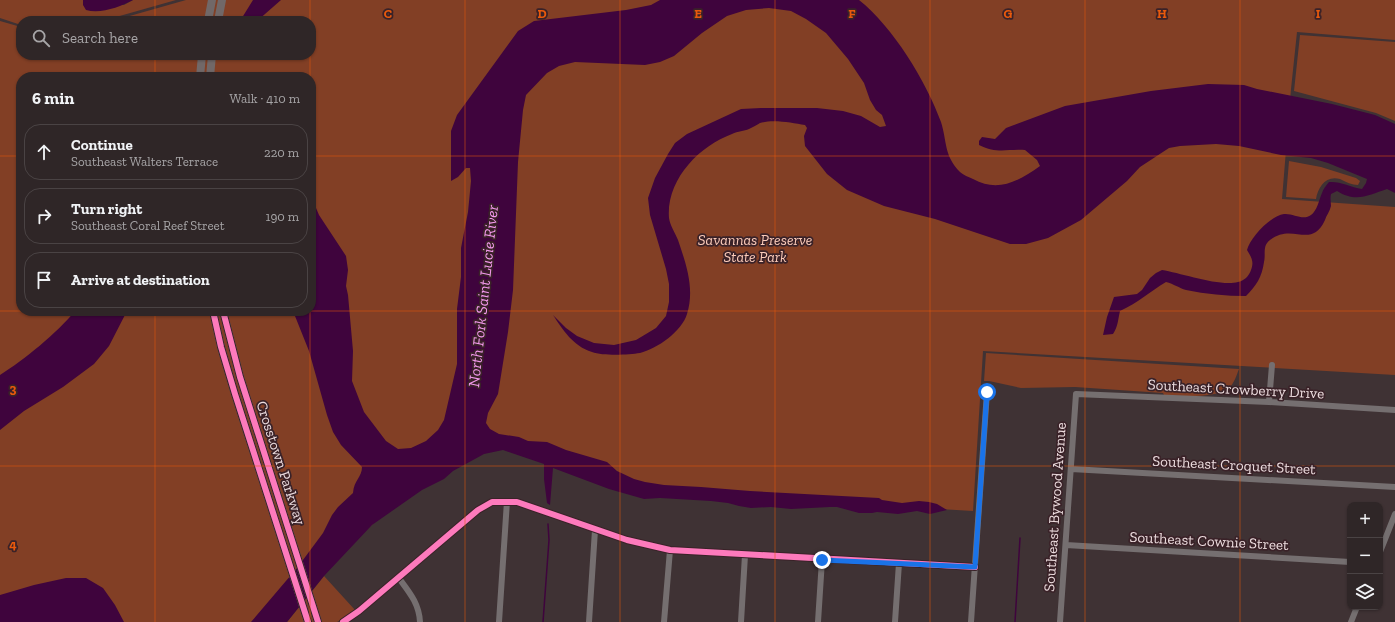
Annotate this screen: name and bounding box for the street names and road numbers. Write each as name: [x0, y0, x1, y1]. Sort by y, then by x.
street label: Southeast Crowberry Drive: [1147, 375, 1325, 403]
street label: Crosstown Parkway: [252, 399, 310, 528]
street label: Southeast Bywood Avenue: [1040, 422, 1070, 592]
street label: Southeast Croquet Street: [1152, 452, 1317, 478]
street label: Southeast Cownie Street: [1129, 528, 1289, 554]

